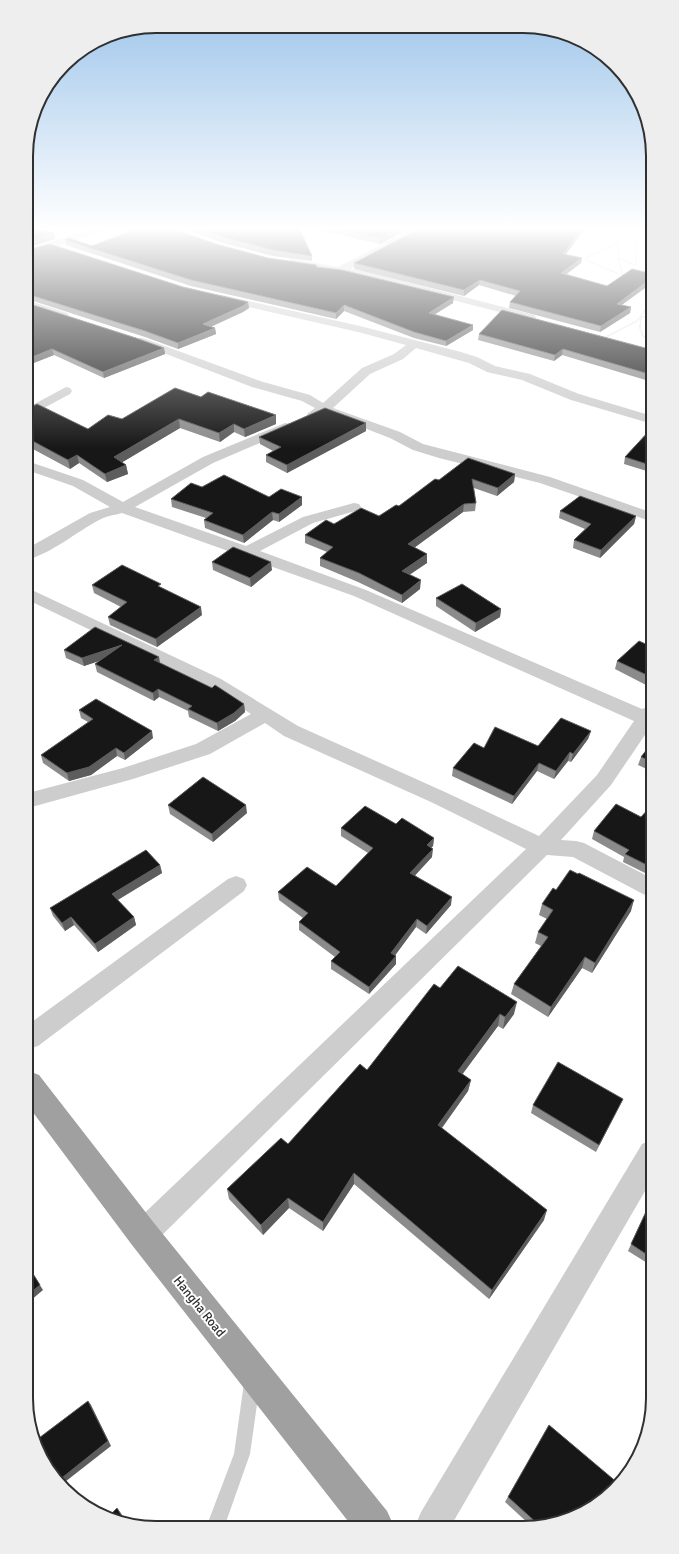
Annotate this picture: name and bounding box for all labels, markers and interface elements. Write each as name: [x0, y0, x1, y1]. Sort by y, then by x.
street label: Hangha Road: [170, 1273, 229, 1340]

